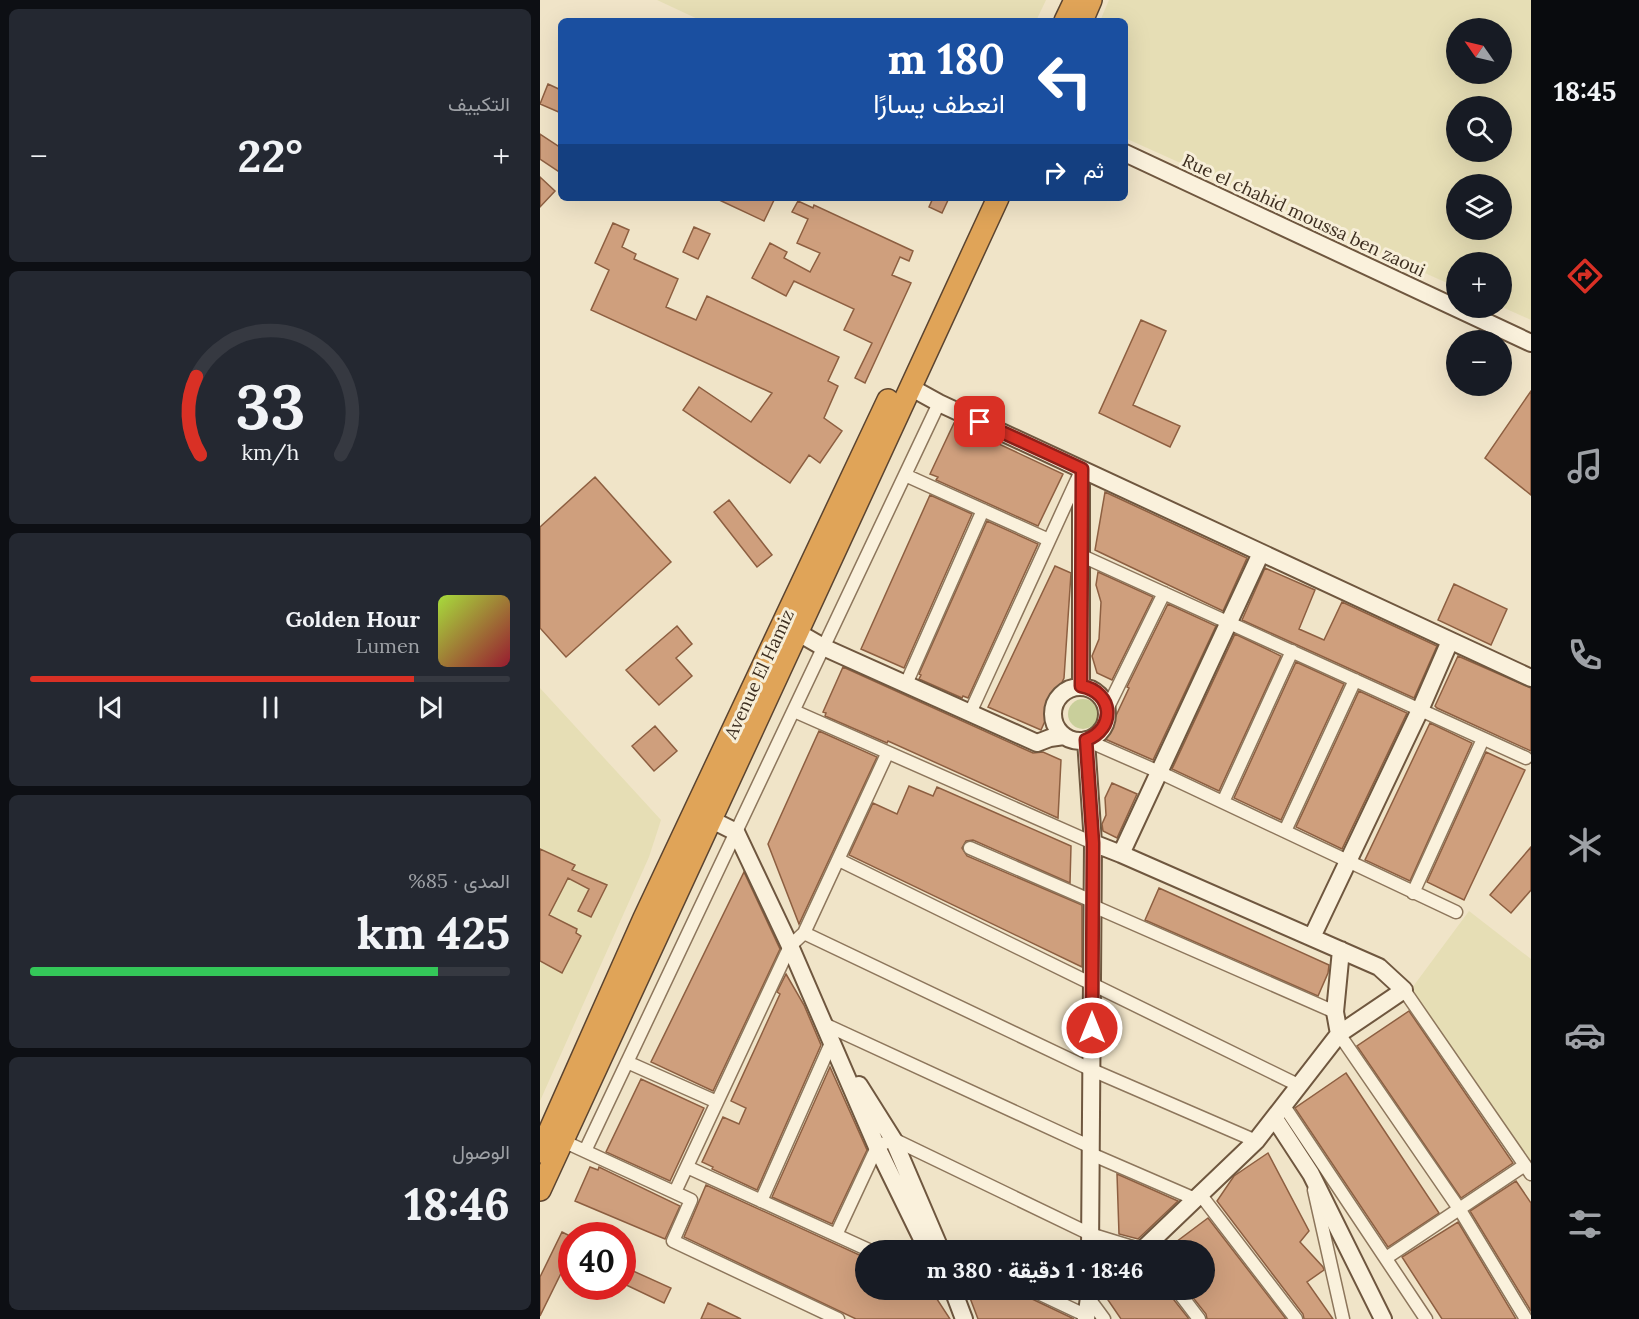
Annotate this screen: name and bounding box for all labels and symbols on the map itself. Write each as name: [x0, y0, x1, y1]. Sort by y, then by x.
north arrow: [1446, 18, 1512, 84]
street label: Rue el chahid moussa ben zaoui: [1179, 148, 1429, 282]
pin: [954, 396, 1005, 447]
street label: Avenue El Hamiz: [719, 606, 799, 743]
position arrow: [1060, 996, 1124, 1060]
speed limit sign: 40: [558, 1222, 636, 1300]

